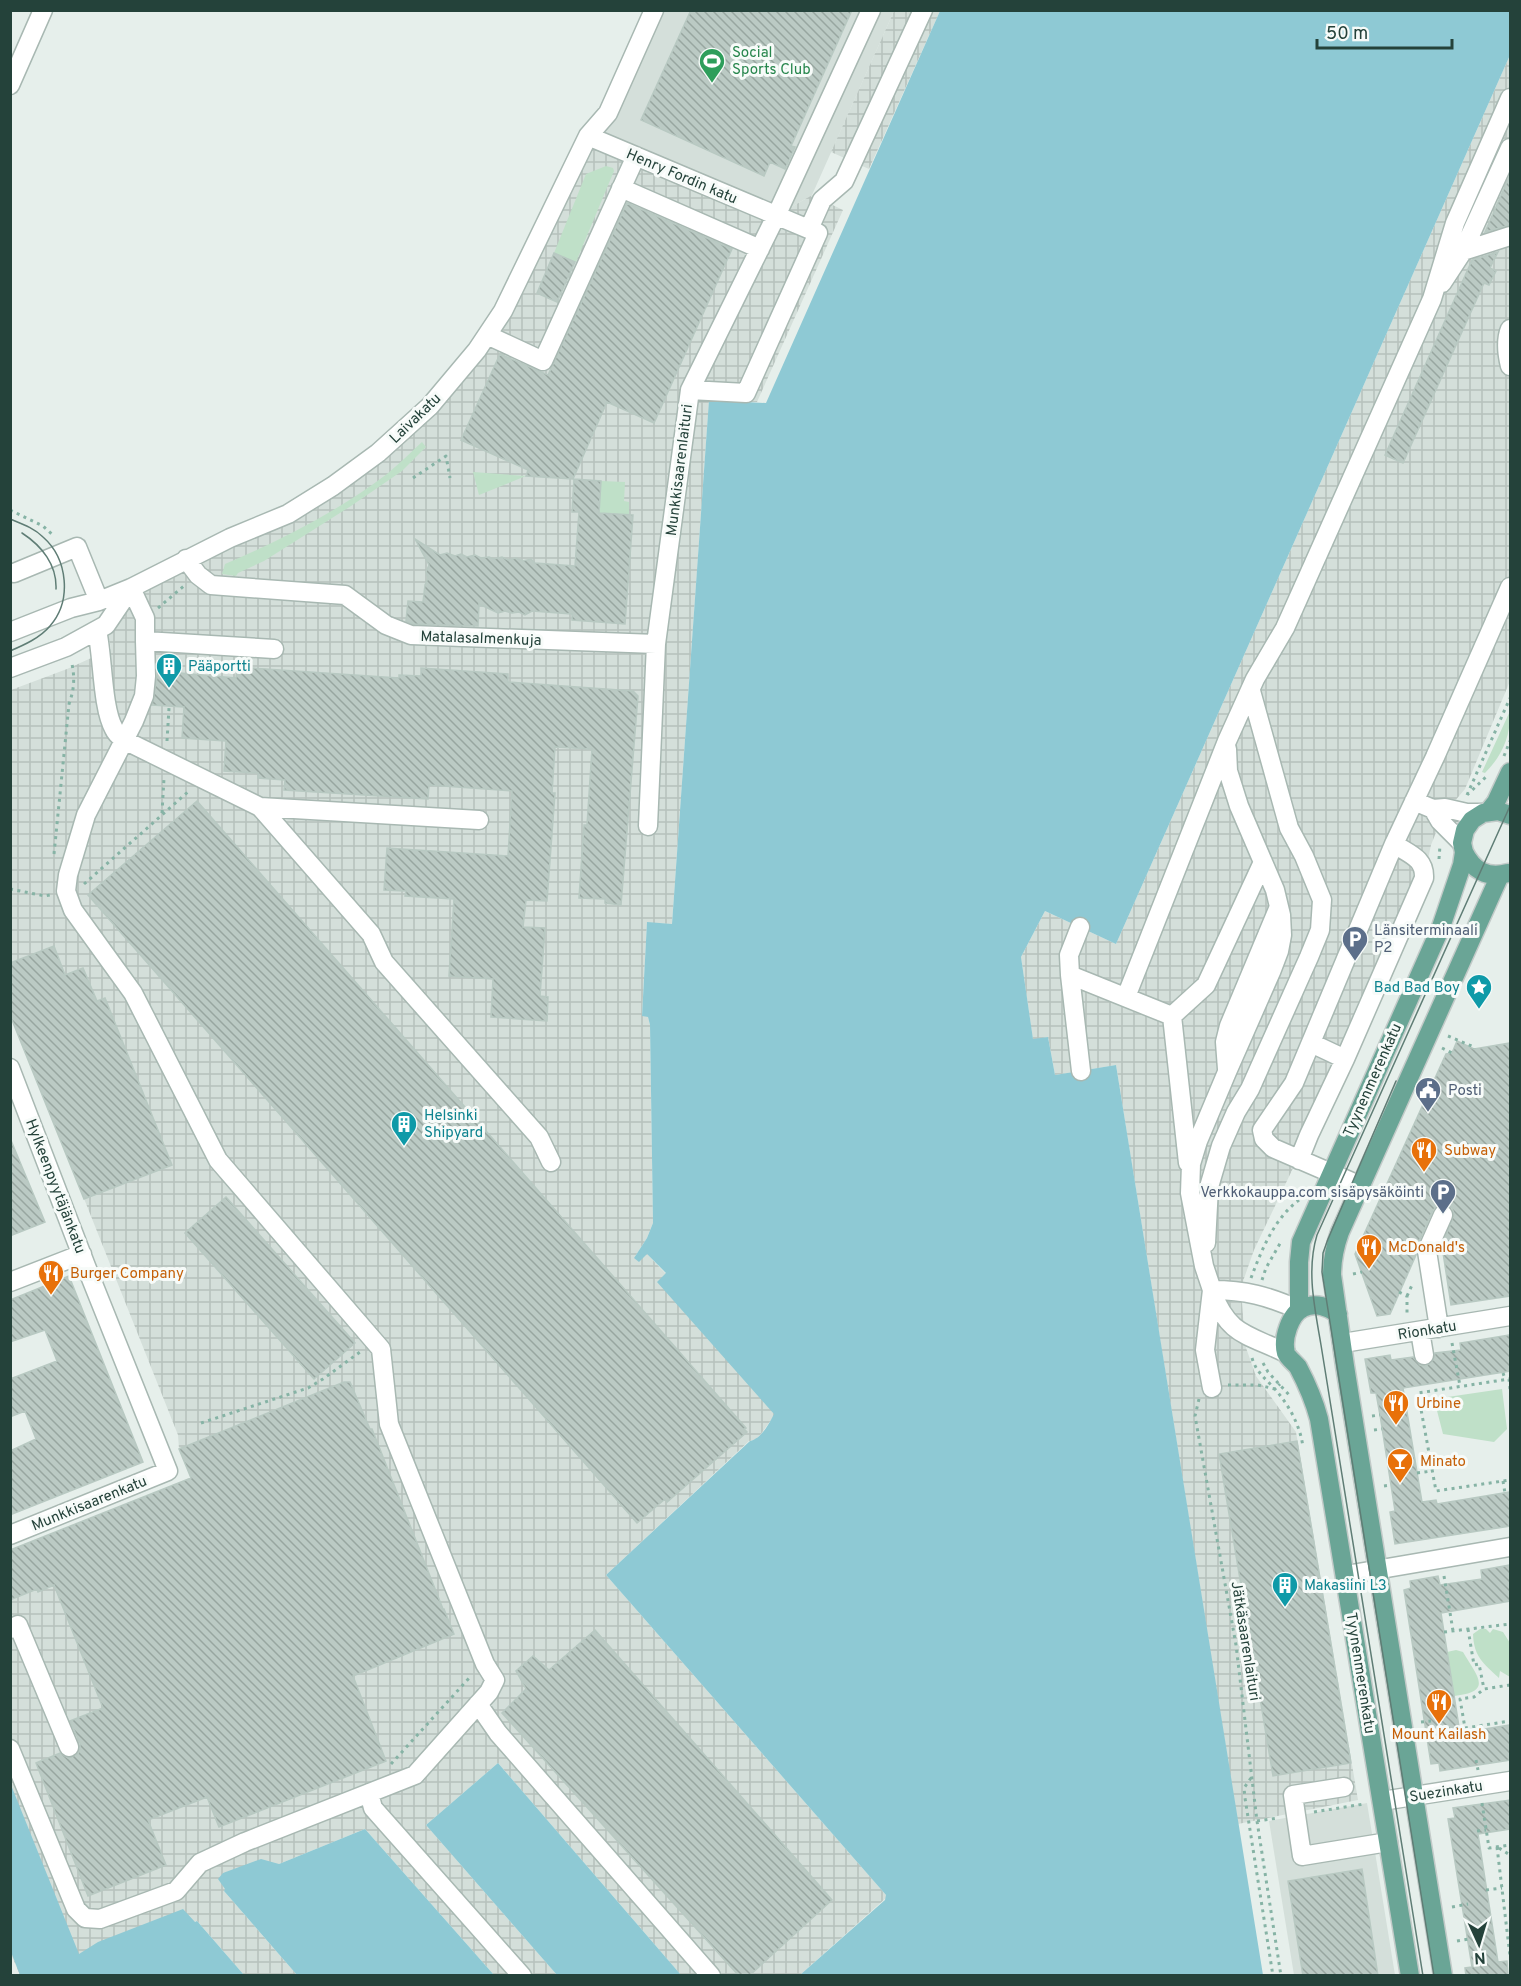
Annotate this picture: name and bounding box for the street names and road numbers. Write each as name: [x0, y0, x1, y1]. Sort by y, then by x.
street label: Henry Fordin katu: [623, 145, 740, 209]
street label: Laivakatu: [386, 390, 446, 448]
street label: Munkkisaarenlaituri: [663, 403, 698, 537]
street label: Matalasalmenkuja: [420, 628, 542, 651]
street label: Tyynenmerenkatu: [1340, 1021, 1407, 1140]
street label: Hylkeenpyytäjänkatu: [20, 1117, 89, 1256]
street label: Rionkatu: [1396, 1317, 1458, 1346]
street label: Munkkisaarenkatu: [29, 1473, 150, 1536]
street label: Jätkäsaarenlaituri: [1226, 1580, 1263, 1702]
street label: Tyynenmerenkatu: [1341, 1611, 1378, 1735]
street label: Suezinkatu: [1408, 1777, 1484, 1808]

